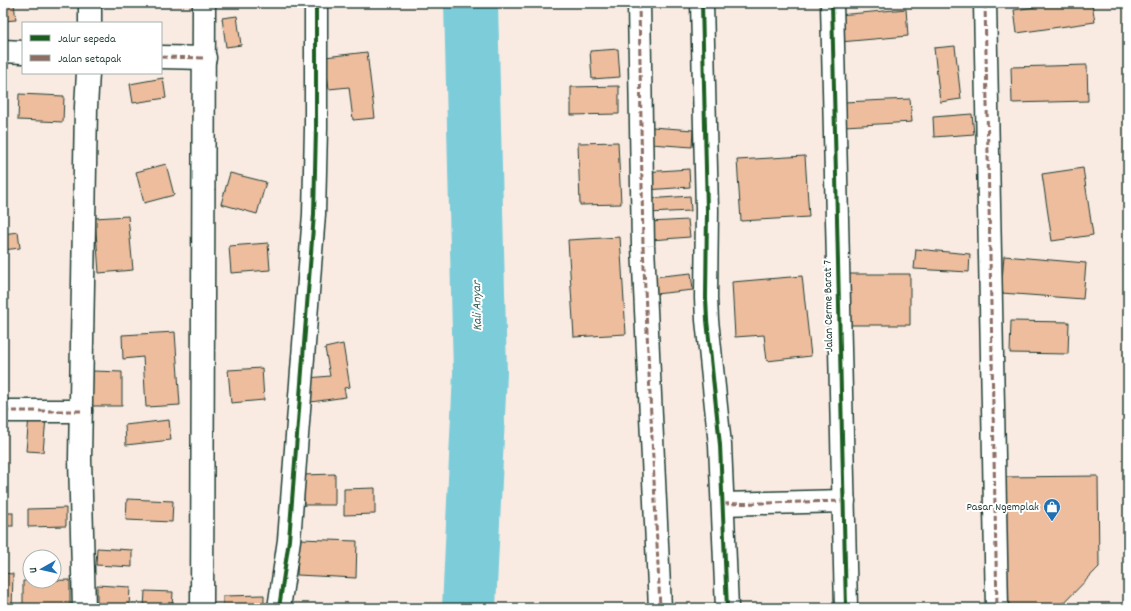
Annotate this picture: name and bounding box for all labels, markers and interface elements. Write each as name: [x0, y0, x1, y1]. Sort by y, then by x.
legend: [22, 22, 162, 74]
text: Jalur sepeda: [58, 31, 116, 48]
text: Jalan setapak: [58, 51, 121, 68]
street label: Jalan Cerme Barat 7: [820, 260, 838, 352]
water label: Kali Anyar: [468, 279, 488, 331]
shop icon: Pasar Ngemplak: [1042, 497, 1062, 522]
place label: Pasar Ngemplak: [966, 499, 1039, 516]
north arrow: [22, 549, 62, 589]
text: U: [26, 566, 42, 574]

